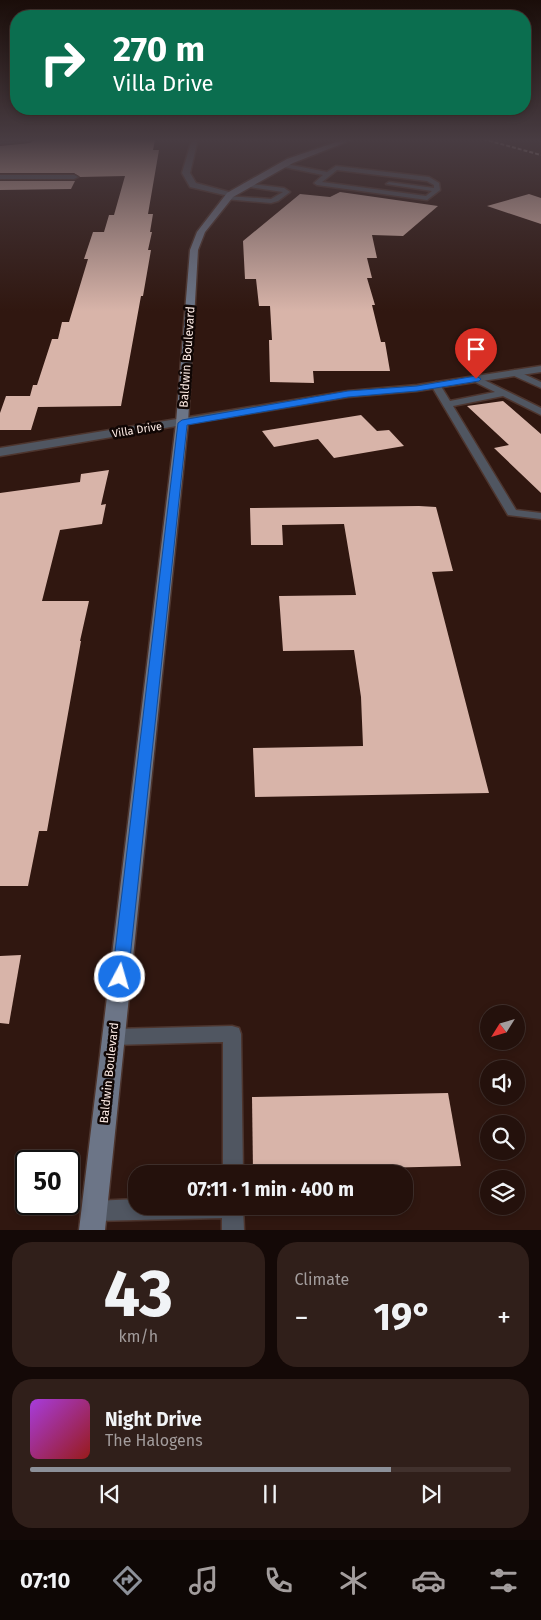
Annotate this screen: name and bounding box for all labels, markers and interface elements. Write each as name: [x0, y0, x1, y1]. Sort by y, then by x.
text: 270 m: [113, 28, 205, 70]
icon: right: [30, 30, 95, 95]
text: Villa Drive: [113, 70, 214, 97]
street label: Baldwin Boulevard: [176, 306, 198, 408]
pin: [455, 328, 497, 379]
icon: arrive: [462, 335, 490, 363]
street label: Villa Drive: [111, 420, 163, 440]
position arrow: [93, 950, 145, 1002]
north arrow: [480, 1005, 525, 1050]
map controls: [480, 1005, 525, 1215]
street label: Baldwin Boulevard: [97, 1022, 121, 1124]
button: sound: [480, 1060, 525, 1105]
button: search: [480, 1115, 525, 1160]
speed limit sign: 50: [15, 1150, 80, 1215]
button: layers: [480, 1170, 525, 1215]
text: 07:11 · 1 min · 400 m: [187, 1178, 354, 1201]
text: 43: [104, 1255, 173, 1333]
text: Climate: [295, 1270, 349, 1289]
text: 19°: [373, 1294, 432, 1340]
text: −: [295, 1301, 309, 1334]
text: +: [497, 1301, 511, 1334]
text: km/h: [118, 1327, 158, 1346]
text: Night Drive: [105, 1408, 202, 1431]
text: The Halogens: [105, 1431, 203, 1450]
icon: previous: [96, 1480, 124, 1508]
icon: pause: [256, 1480, 284, 1508]
icon: next: [417, 1480, 445, 1508]
icon: directions: [110, 1563, 145, 1598]
icon: music: [186, 1563, 221, 1598]
icon: phone: [261, 1563, 296, 1598]
icon: climate: [336, 1563, 371, 1598]
icon: car: [411, 1563, 446, 1598]
icon: filters: [486, 1563, 521, 1598]
text: 07:10: [20, 1567, 70, 1594]

